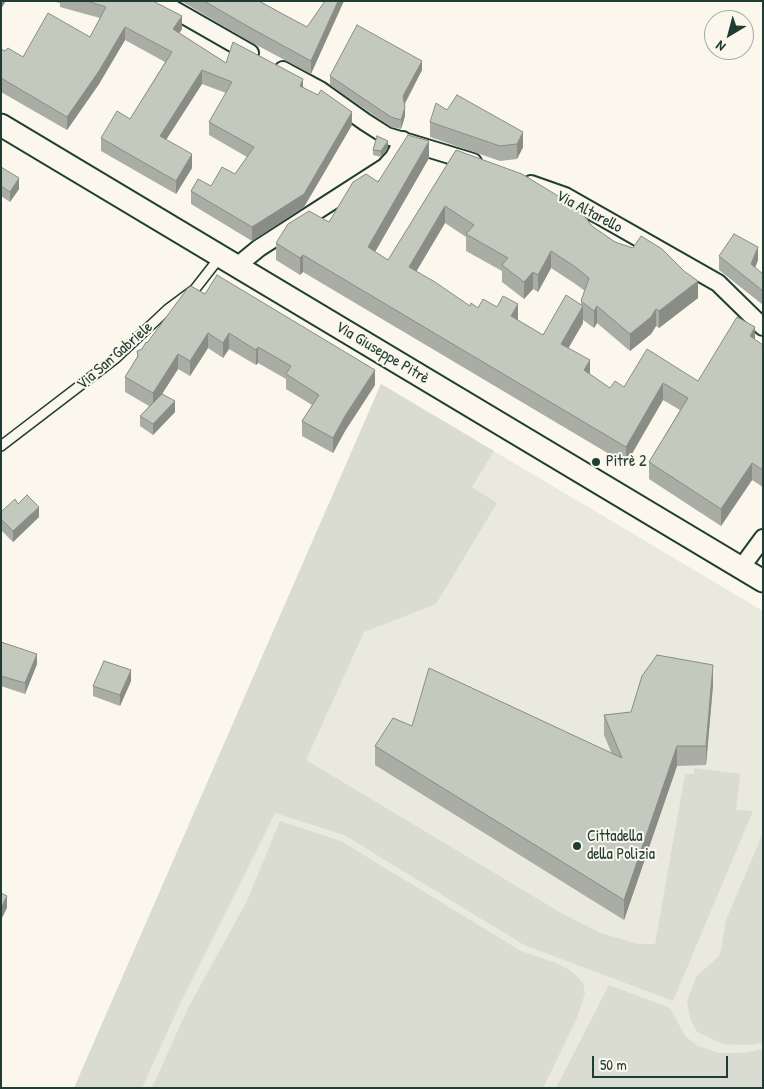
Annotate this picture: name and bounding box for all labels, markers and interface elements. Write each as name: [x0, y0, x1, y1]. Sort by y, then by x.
north arrow: [704, 10, 754, 60]
text: N: [712, 37, 729, 56]
street label: Via Altarello: [553, 187, 625, 237]
street label: Via San Gabriele: [73, 318, 157, 394]
street label: Via Giuseppe Pitrè: [332, 318, 432, 388]
place label: Pitrè 2: [606, 452, 646, 472]
marker: Pitrè 2: [590, 456, 602, 468]
place label: Cittadella della Polizia: [587, 827, 655, 865]
marker: Cittadella della Polizia: [571, 840, 583, 852]
scale bar: [594, 1046, 730, 1078]
text: 50 m: [600, 1054, 627, 1075]

